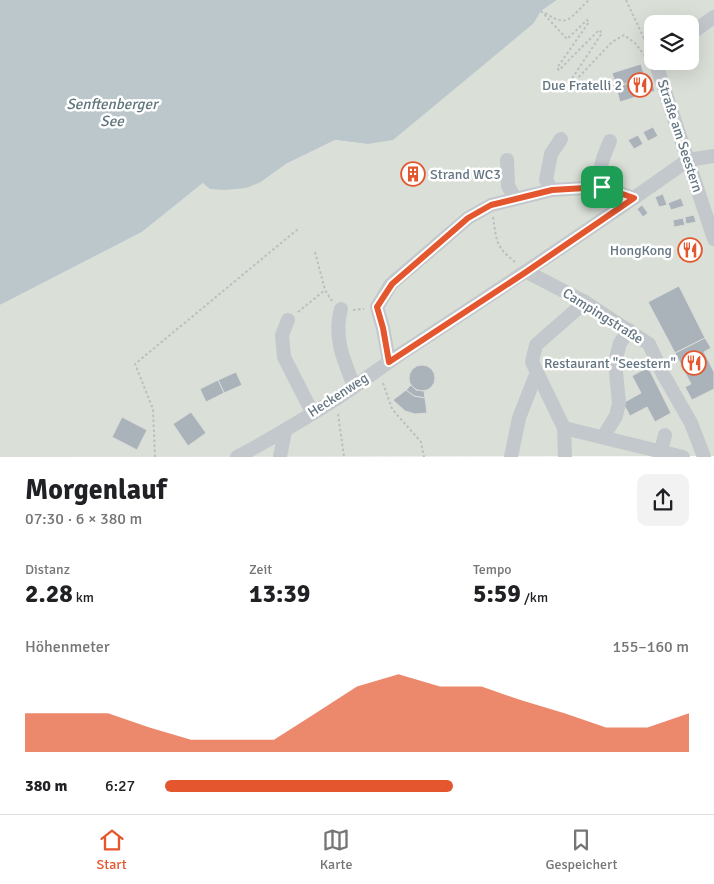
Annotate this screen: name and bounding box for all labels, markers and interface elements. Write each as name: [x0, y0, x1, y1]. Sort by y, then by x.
map controls: [644, 15, 699, 70]
button: layers: [644, 15, 699, 70]
restaurant icon: Due Fratelli 2: [627, 72, 653, 98]
place label: Due Fratelli 2: [542, 77, 622, 94]
street label: Straße am Seestern: [654, 77, 706, 195]
water label: Senftenberger See: [66, 95, 160, 130]
building icon: Strand WC3: [400, 161, 426, 187]
place label: Strand WC3: [430, 166, 501, 183]
pin: [581, 166, 623, 208]
icon: arrive: [588, 173, 616, 201]
restaurant icon: HongKong: [677, 237, 703, 263]
place label: HongKong: [610, 242, 672, 259]
street label: Campingstraße: [560, 284, 646, 348]
restaurant icon: Restaurant "Seestern": [681, 350, 707, 376]
place label: Restaurant "Seestern": [544, 355, 676, 372]
street label: Heckenweg: [305, 369, 371, 421]
text: Morgenlauf: [25, 473, 167, 507]
button: share: [637, 474, 689, 526]
text: 07:30 · 6 × 380 m: [25, 509, 142, 529]
text: Distanz: [25, 561, 70, 578]
text: Zeit: [249, 561, 272, 578]
text: Tempo: [473, 561, 512, 578]
text: 2.28: [25, 578, 73, 609]
text: 13:39: [249, 578, 310, 609]
text: 5:59: [473, 578, 521, 609]
text: km: [73, 589, 94, 606]
text: /km: [521, 589, 548, 606]
text: Höhenmeter: [25, 637, 110, 657]
text: 155–160 m: [612, 637, 689, 657]
text: 380 m: [25, 776, 67, 796]
text: 6:27: [105, 776, 135, 796]
tab: Start: [97, 826, 127, 873]
tab: Karte: [320, 826, 352, 873]
tab: Gespeichert: [545, 826, 617, 873]

